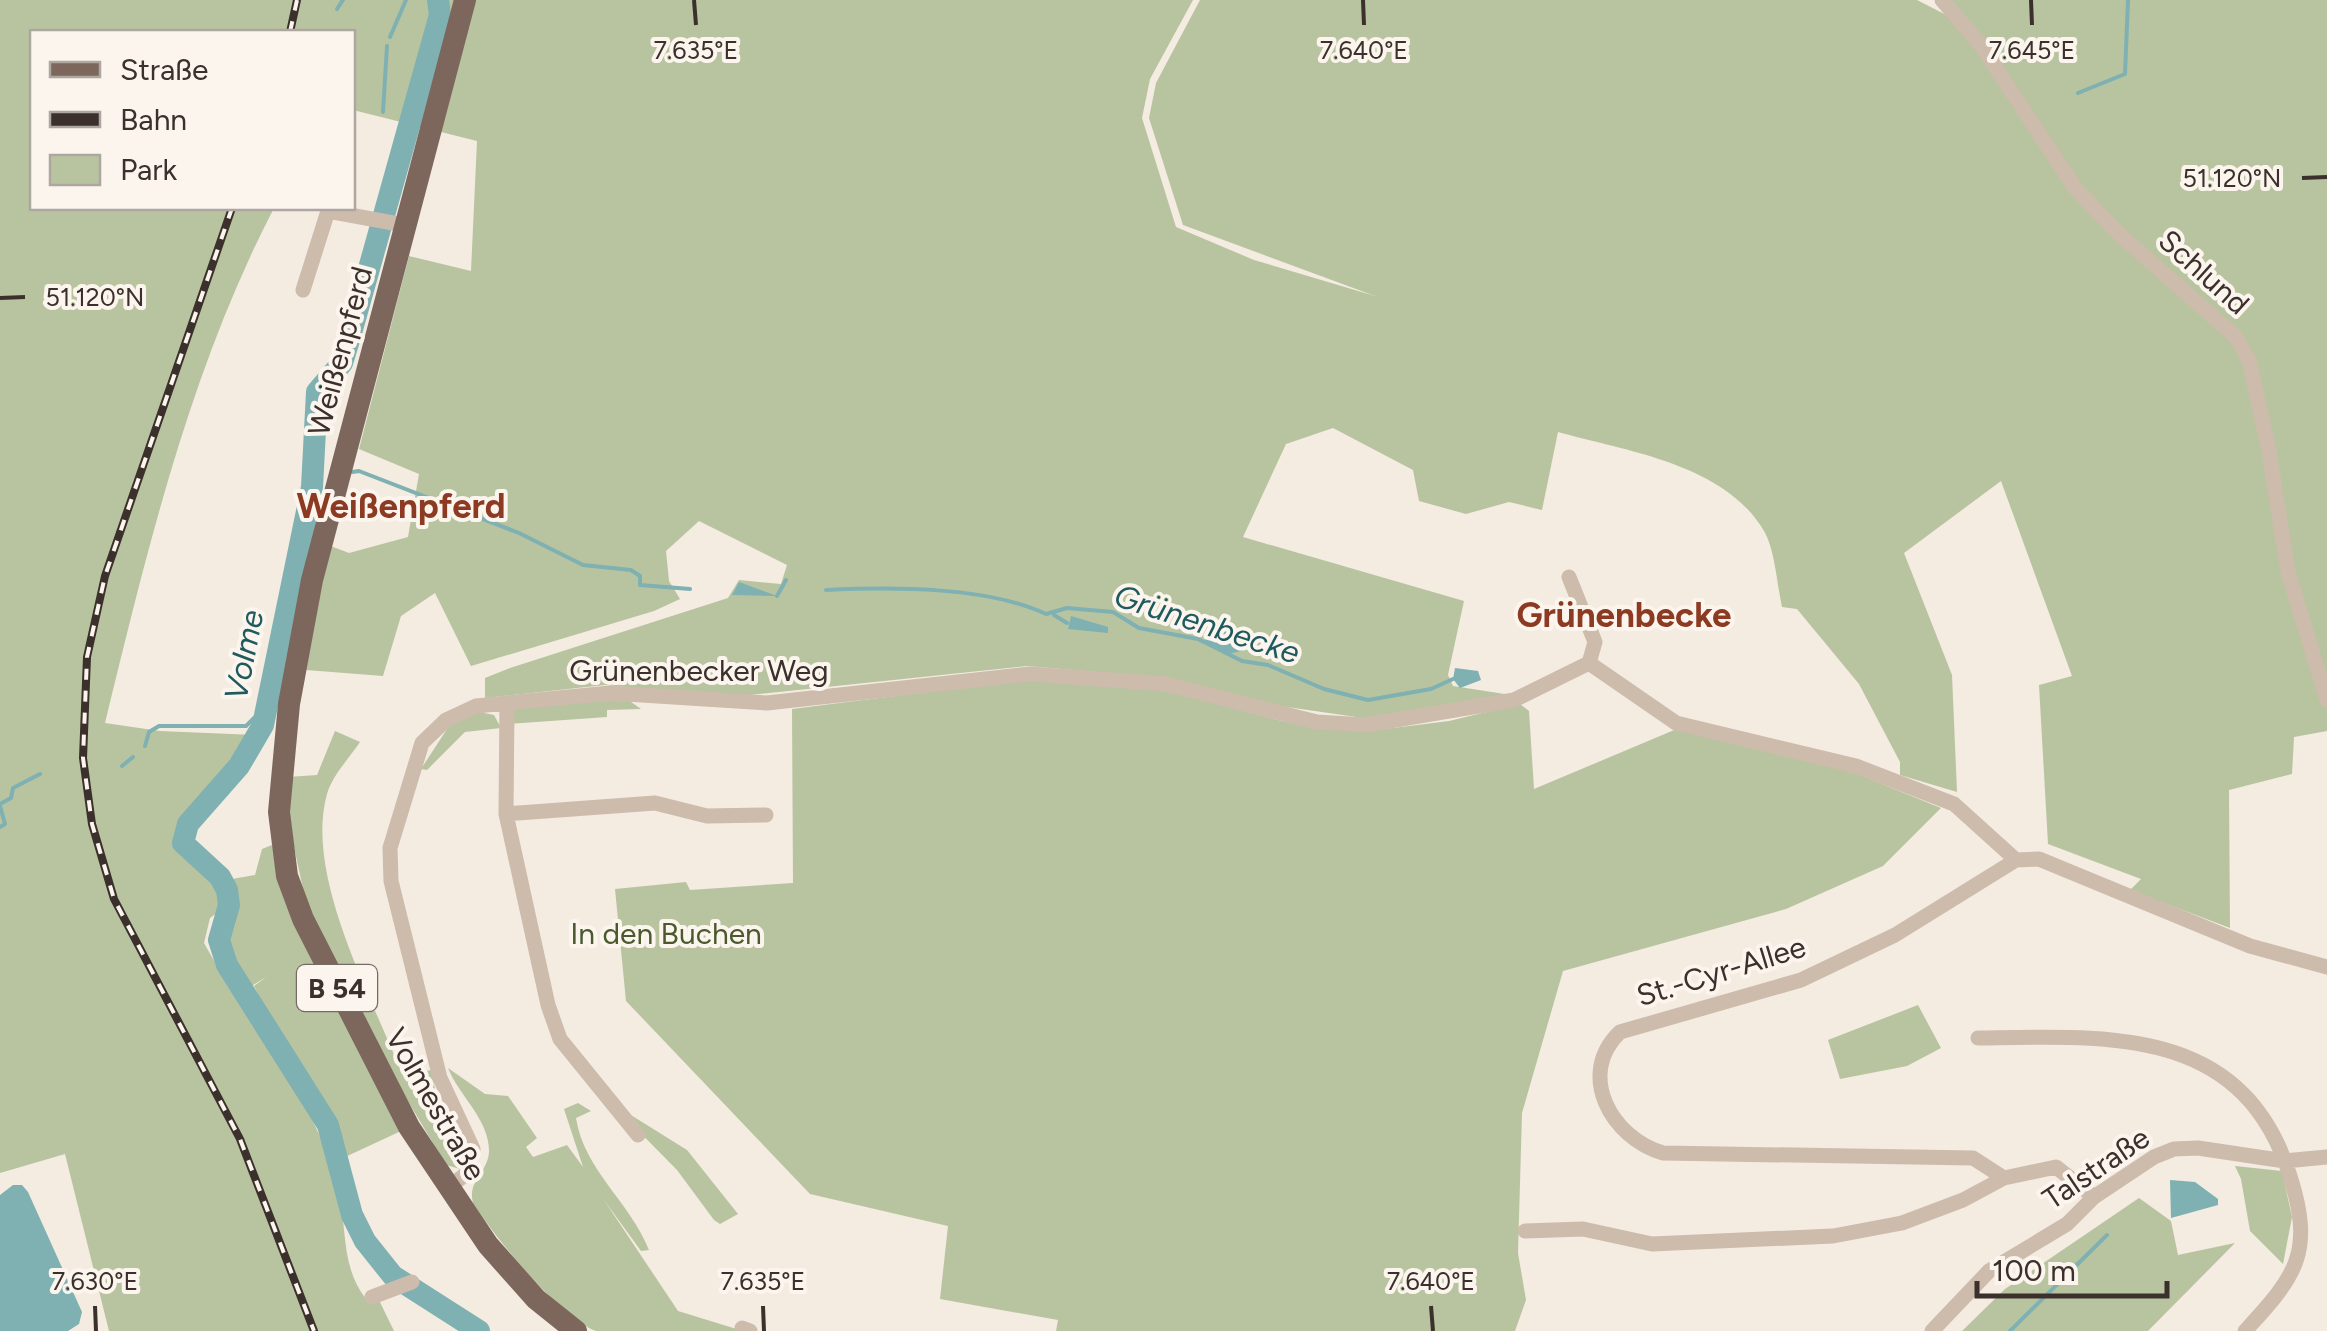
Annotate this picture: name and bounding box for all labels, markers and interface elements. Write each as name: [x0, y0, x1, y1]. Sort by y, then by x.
legend: [30, 30, 355, 210]
text: 7.635°E: [654, 35, 738, 65]
text: 7.640°E: [1320, 35, 1408, 65]
text: 7.645°E: [1989, 35, 2075, 65]
text: Straße: [120, 51, 209, 88]
text: Bahn: [120, 101, 187, 138]
text: Park: [120, 151, 178, 188]
text: 51.120°N: [2183, 163, 2281, 193]
street label: Schlund: [2151, 222, 2257, 322]
street label: Weißenpferd: [300, 262, 380, 440]
text: 51.120°N: [46, 282, 144, 312]
district label: Weißenpferd: [296, 485, 506, 527]
water label: Grünenbecke: [1110, 576, 1304, 672]
district label: Grünenbecke: [1517, 594, 1731, 636]
water label: Volme: [217, 607, 271, 703]
street label: Grünenbecker Weg: [569, 652, 829, 689]
park label: In den Buchen: [570, 915, 762, 952]
street label: St.-Cyr-Allee: [1632, 928, 1810, 1014]
road number: B 54: [297, 965, 377, 1011]
street label: Volmestraße: [378, 1021, 494, 1187]
street label: Talstraße: [2036, 1119, 2156, 1217]
scale bar: [1977, 1236, 2167, 1298]
text: 100 m: [1992, 1252, 2076, 1289]
text: 7.630°E: [52, 1266, 138, 1296]
text: 7.635°E: [721, 1266, 805, 1296]
text: 7.640°E: [1387, 1266, 1475, 1296]

